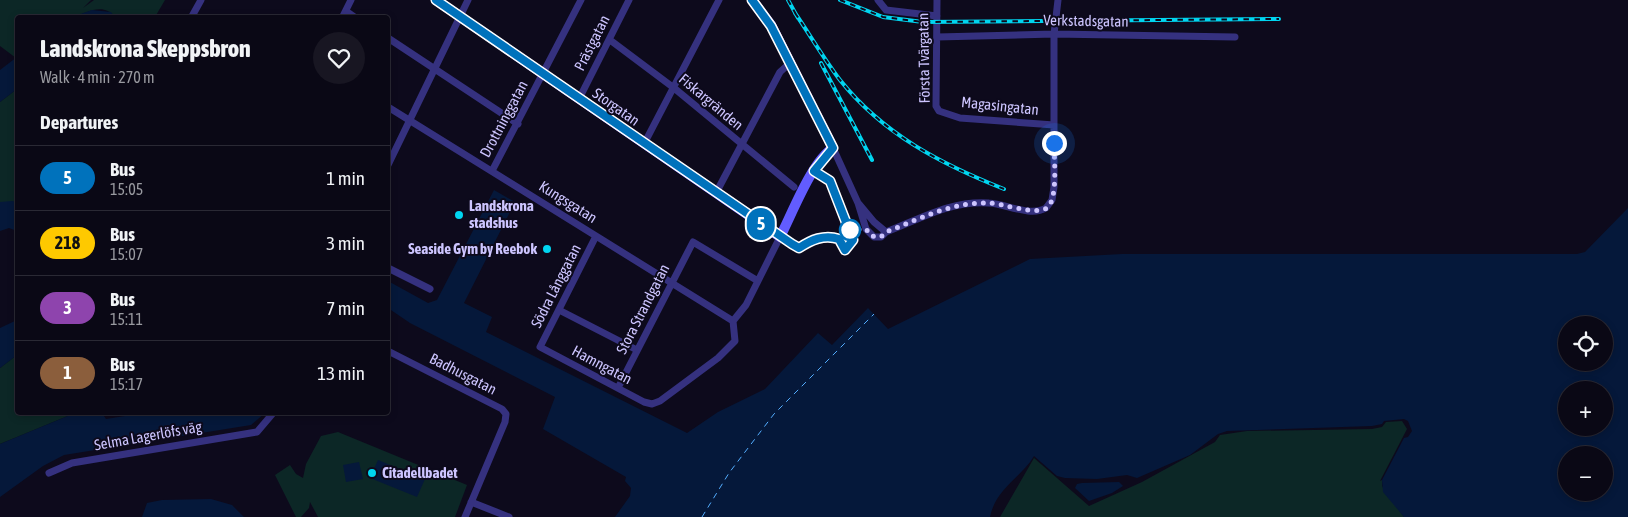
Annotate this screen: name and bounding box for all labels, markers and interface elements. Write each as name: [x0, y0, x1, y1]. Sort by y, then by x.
street label: Verkstadsgatan: [1043, 11, 1129, 30]
street label: Prästgatan: [570, 12, 613, 73]
street label: Första Tvärgatan: [914, 13, 933, 103]
button: heart: [313, 32, 365, 84]
text: Landskrona Skeppsbron: [40, 35, 251, 62]
text: Walk · 4 min · 270 m: [40, 68, 154, 86]
street label: Fiskargränden: [676, 70, 747, 133]
street label: Drottninggatan: [476, 78, 531, 160]
street label: Storgatan: [590, 84, 643, 129]
street label: Magasingatan: [960, 93, 1040, 118]
text: Departures: [40, 111, 118, 133]
your location: [1042, 131, 1067, 156]
text: Bus: [110, 158, 135, 180]
text: 5: [63, 167, 72, 188]
text: 1 min: [326, 167, 365, 189]
street label: Kungsgatan: [536, 177, 600, 226]
text: 15:05: [110, 180, 143, 198]
place label: Landskrona stadshus: [469, 197, 534, 231]
line badge: 5: [745, 208, 777, 240]
marker: Landskrona stadshus: [453, 209, 465, 221]
text: 5: [757, 213, 765, 234]
unlabelled marker: [839, 219, 861, 241]
text: Bus: [110, 223, 135, 245]
text: 218: [55, 232, 80, 253]
text: 3 min: [326, 232, 365, 254]
place label: Seaside Gym by Reebok: [408, 240, 537, 257]
street label: Södra Långgatan: [527, 241, 584, 330]
marker: Seaside Gym by Reebok: [541, 243, 553, 255]
text: 15:07: [110, 245, 143, 263]
street label: Stora Strandgatan: [613, 261, 672, 357]
text: Bus: [110, 288, 135, 310]
text: 3: [63, 297, 72, 318]
text: 7 min: [326, 297, 365, 319]
text: 15:11: [110, 310, 143, 328]
map controls: [1558, 316, 1613, 501]
button: locate: [1558, 316, 1613, 371]
street label: Hamngatan: [569, 342, 635, 387]
street label: Badhusgatan: [427, 349, 499, 398]
text: Bus: [110, 353, 135, 375]
text: 1: [63, 362, 72, 383]
text: 13 min: [317, 362, 365, 384]
text: 15:17: [110, 375, 143, 393]
button: +: [1558, 381, 1613, 436]
street label: Selma Lagerlöfs väg: [93, 418, 204, 453]
button: −: [1558, 446, 1613, 501]
place label: Citadellbadet: [382, 464, 458, 481]
marker: Citadellbadet: [366, 467, 378, 479]

